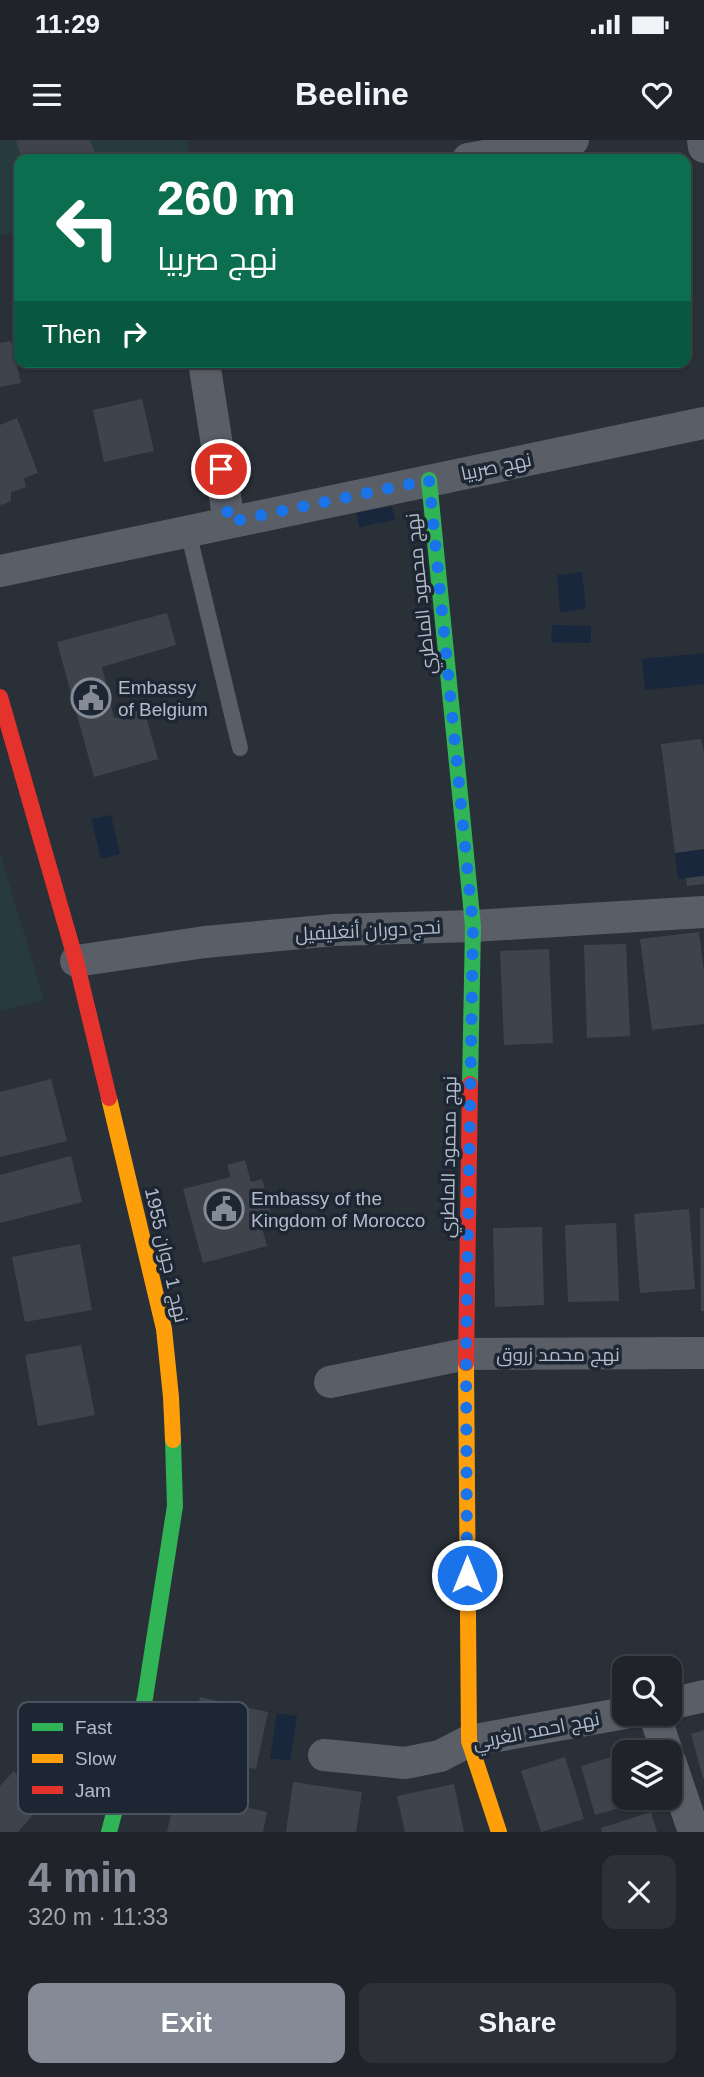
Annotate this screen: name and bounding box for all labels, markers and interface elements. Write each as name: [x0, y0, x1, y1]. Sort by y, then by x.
text: 11:29: [35, 9, 100, 39]
icon: menu: [28, 76, 66, 114]
text: Beeline: [295, 76, 409, 112]
icon: heart: [638, 76, 676, 114]
text: 260 m: [157, 171, 296, 225]
icon: left: [42, 182, 133, 273]
text: نهج صربيا: [157, 241, 278, 277]
icon: right: [115, 315, 153, 353]
text: Then: [42, 319, 101, 349]
pin: [191, 439, 251, 499]
street label: نهج صربيا: [459, 449, 534, 487]
icon: arrive: [202, 450, 240, 488]
street label: نهج محمود الماطري: [402, 512, 443, 676]
public building icon: Embassy of Belgium: [70, 677, 112, 719]
place label: Embassy of Belgium: [118, 677, 208, 720]
street label: نحج دوران أنغليفيل: [295, 915, 442, 948]
street label: نهج محمود الماطري: [437, 1076, 464, 1238]
street label: نهج 1 جوان 1955: [138, 1186, 192, 1325]
public building icon: Embassy of the Kingdom of Morocco: [203, 1188, 245, 1230]
place label: Embassy of the Kingdom of Morocco: [251, 1188, 425, 1231]
street label: نهج محمد زروق: [496, 1344, 620, 1368]
position arrow: [430, 1538, 504, 1612]
map controls: [612, 1656, 682, 1810]
button: search: [612, 1656, 682, 1726]
legend: [18, 1702, 248, 1814]
street label: نهج احمد الغربي: [471, 1708, 602, 1757]
text: Fast: [75, 1717, 113, 1738]
button: layers: [612, 1740, 682, 1810]
text: Slow: [75, 1748, 116, 1769]
text: Jam: [75, 1780, 111, 1801]
text: 4 min: [28, 1854, 138, 1901]
button: close: [602, 1855, 676, 1929]
text: 320 m · 11:33: [28, 1904, 168, 1930]
button: Exit: [28, 1983, 345, 2063]
button: Share: [359, 1983, 676, 2063]

